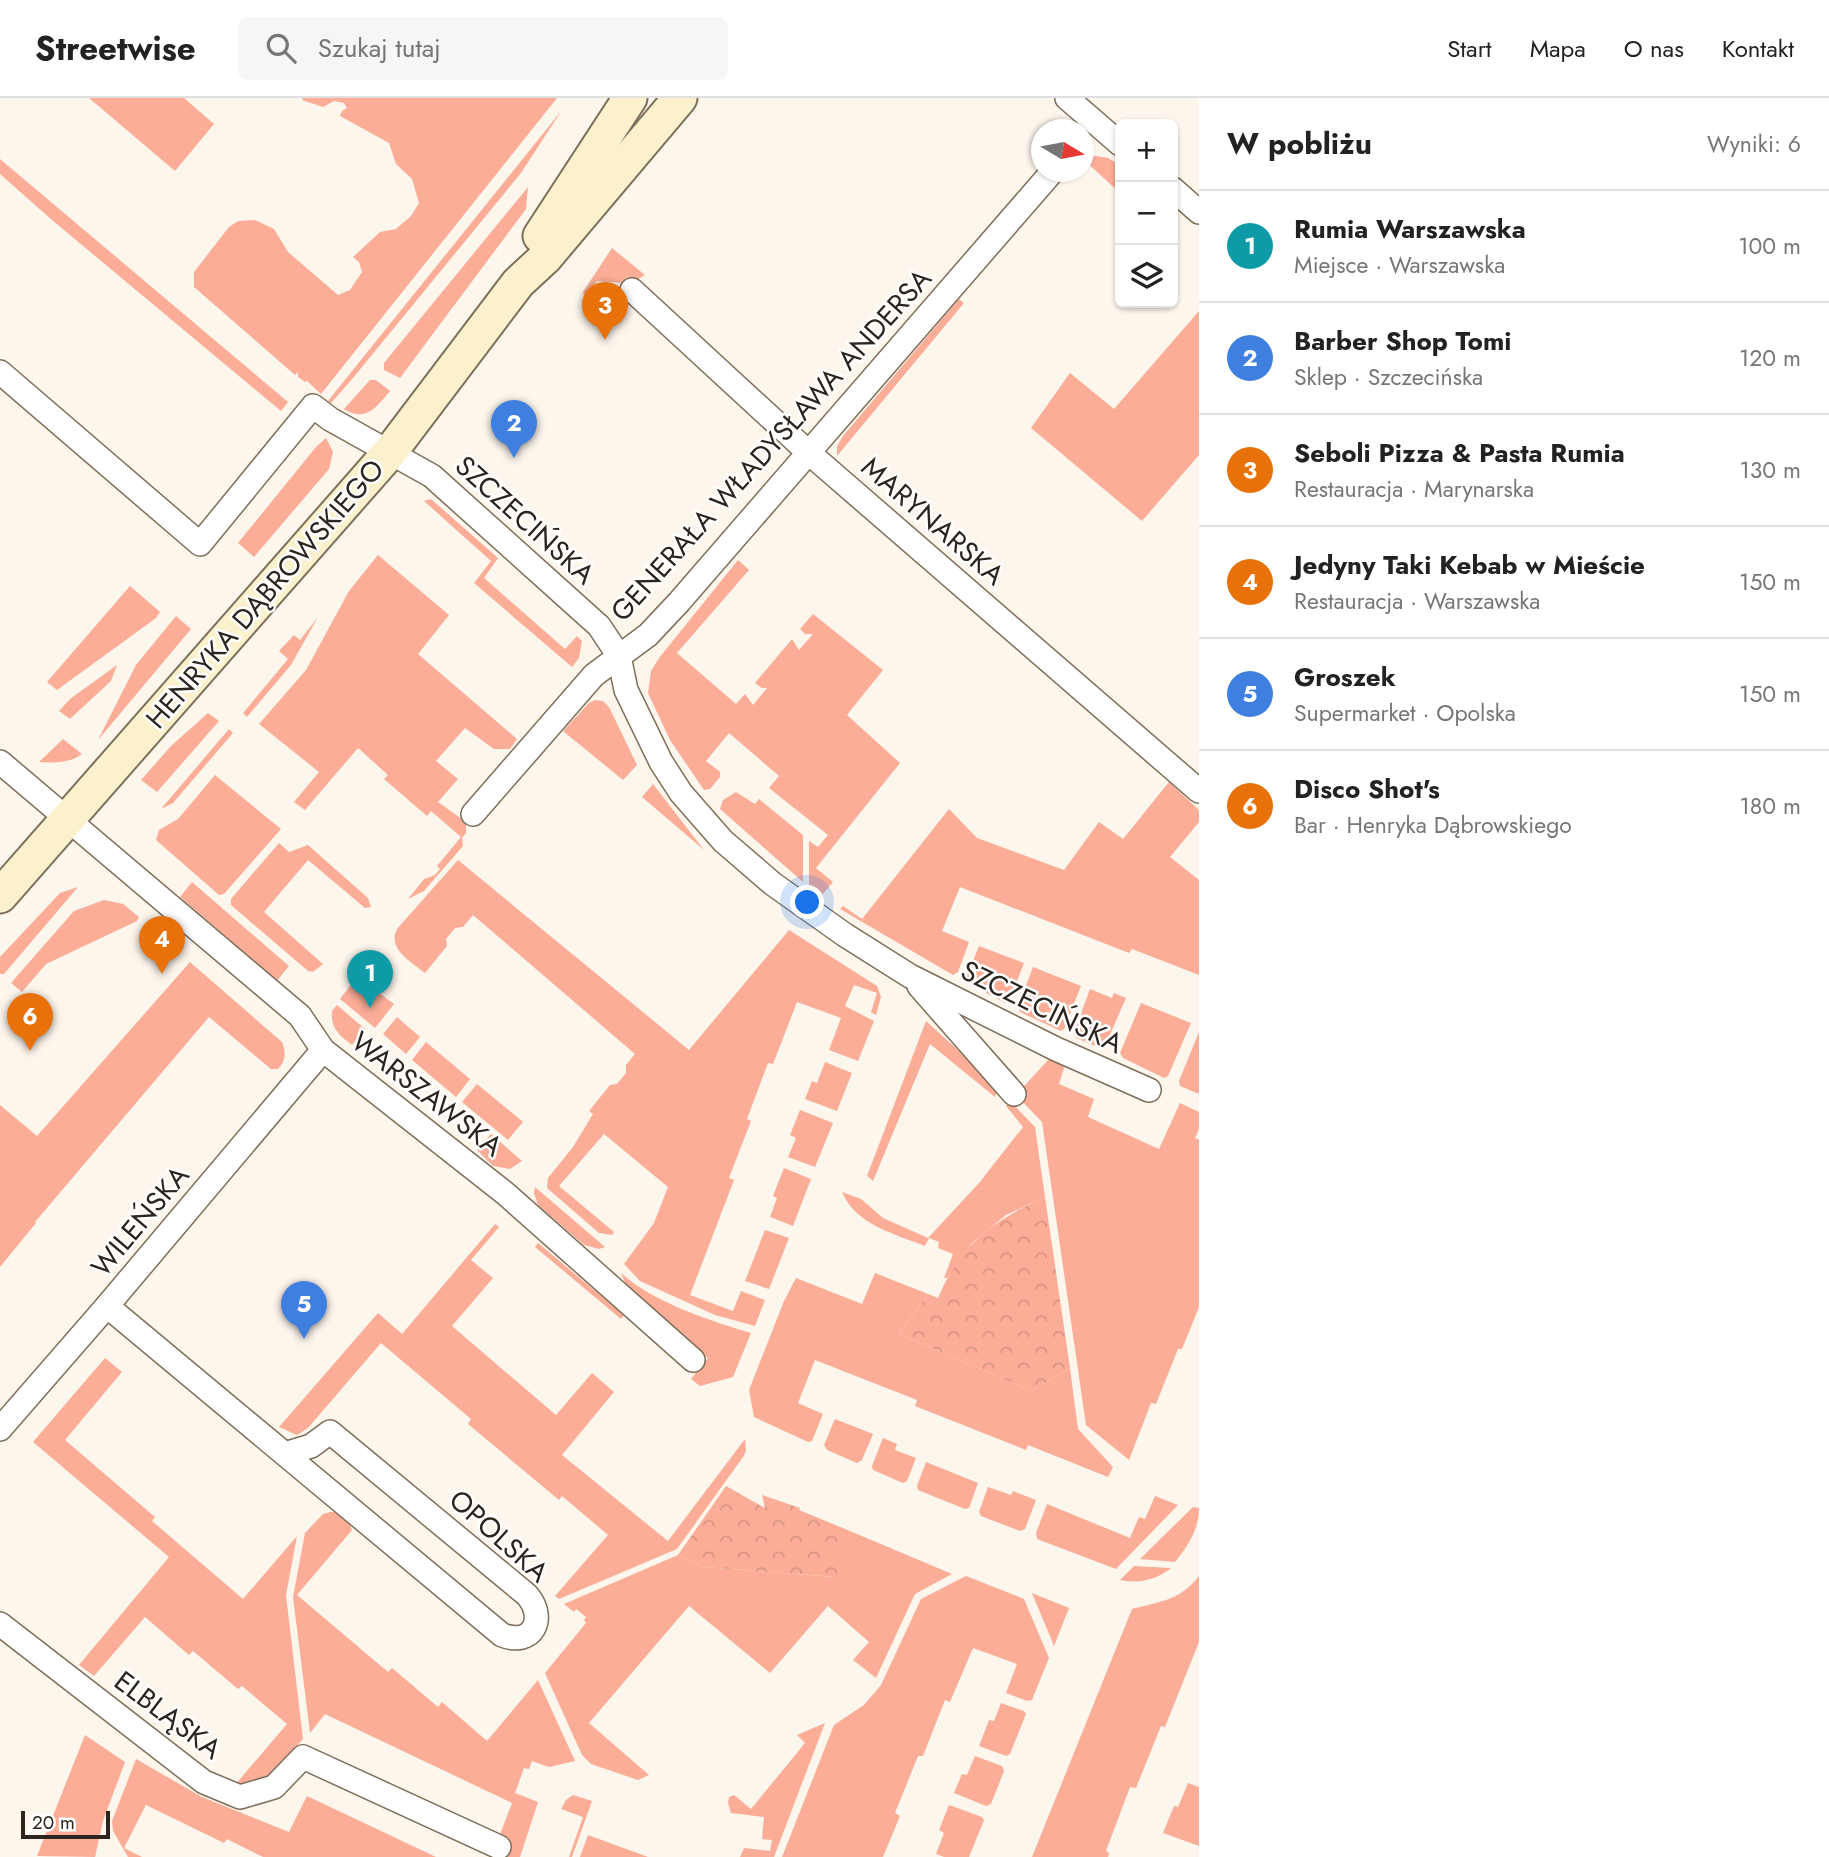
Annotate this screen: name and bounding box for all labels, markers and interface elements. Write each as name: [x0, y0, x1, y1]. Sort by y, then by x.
search box: [238, 17, 728, 80]
text: Streetwise: [35, 25, 196, 72]
icon: search: [262, 29, 300, 67]
text: Szukaj tutaj: [318, 29, 441, 67]
text: Start: [1447, 31, 1492, 66]
text: Mapa: [1530, 31, 1586, 66]
text: O nas: [1624, 31, 1684, 66]
text: Kontakt: [1722, 31, 1794, 66]
north arrow: [1031, 119, 1094, 182]
map controls: [1115, 119, 1178, 308]
button: +: [1115, 119, 1178, 182]
text: W pobliżu: [1227, 122, 1372, 165]
text: Wyniki: 6: [1707, 127, 1801, 161]
button: −: [1115, 182, 1178, 245]
text: Rumia Warszawska: [1294, 210, 1526, 248]
text: 1: [1244, 229, 1256, 263]
text: 100 m: [1738, 229, 1801, 263]
button: layers: [1115, 245, 1178, 308]
text: Miejsce · Warszawska: [1294, 248, 1505, 282]
street label: GENERAŁA WŁADYSŁAWA ANDERSA: [601, 259, 941, 631]
pin: 3: [582, 282, 628, 340]
text: Barber Shop Tomi: [1294, 322, 1511, 360]
text: 2: [1242, 341, 1258, 375]
text: 120 m: [1739, 341, 1801, 375]
text: Sklep · Szczecińska: [1294, 360, 1483, 394]
pin: 2: [491, 400, 537, 458]
text: Seboli Pizza & Pasta Rumia: [1294, 434, 1625, 472]
street label: SZCZECIŃSKA: [446, 446, 605, 594]
street label: MARYNARSKA: [852, 447, 1014, 595]
street label: HENRYKA DĄBROWSKIEGO: [136, 450, 394, 738]
text: 3: [1243, 453, 1257, 487]
text: 130 m: [1739, 453, 1801, 487]
text: Restauracja · Marynarska: [1294, 472, 1534, 506]
text: Jedyny Taki Kebab w Mieście: [1294, 546, 1645, 584]
text: 4: [1242, 565, 1258, 599]
text: 150 m: [1739, 565, 1801, 599]
text: Restauracja · Warszawska: [1294, 584, 1540, 618]
text: Groszek: [1294, 658, 1396, 696]
text: 5: [1243, 677, 1257, 711]
text: 150 m: [1739, 677, 1801, 711]
text: Supermarket · Opolska: [1294, 696, 1516, 730]
text: Disco Shot's: [1294, 770, 1440, 808]
text: 6: [1242, 789, 1258, 823]
text: 180 m: [1739, 789, 1801, 823]
text: Bar · Henryka Dąbrowskiego: [1294, 808, 1572, 842]
your location: [790, 885, 824, 919]
pin: 4: [139, 916, 185, 974]
pin: 1: [347, 950, 393, 1008]
street label: SZCZECIŃSKA: [954, 950, 1131, 1064]
pin: 6: [7, 993, 53, 1051]
street label: WARSZAWSKA: [342, 1022, 512, 1167]
street label: WILEŃSKA: [81, 1156, 199, 1285]
pin: 5: [281, 1281, 327, 1339]
street label: OPOLSKA: [440, 1480, 558, 1592]
street label: ELBLĄSKA: [106, 1661, 231, 1769]
scale bar: [21, 1808, 110, 1840]
text: 20 m: [32, 1809, 75, 1836]

